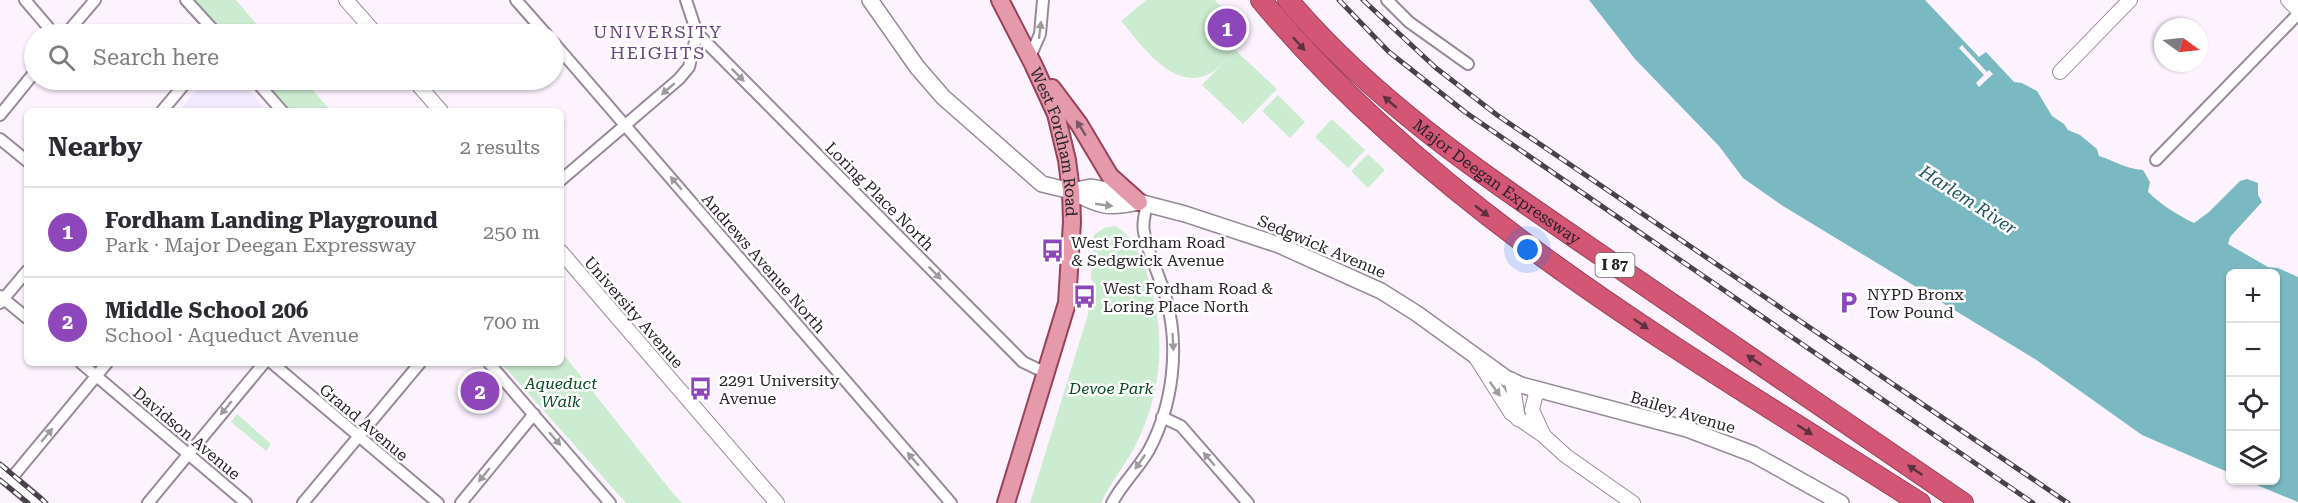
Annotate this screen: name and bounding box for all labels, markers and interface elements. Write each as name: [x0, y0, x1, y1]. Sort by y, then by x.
pin: 1: [1208, 6, 1246, 51]
north arrow: [2154, 18, 2208, 72]
one-way arrow: [1035, 20, 1045, 39]
district label: UNIVERSITY HEIGHTS: [593, 21, 723, 63]
search box: [24, 24, 564, 90]
one-way arrow: [1292, 36, 1305, 51]
icon: search: [45, 41, 78, 74]
text: Search here: [93, 45, 219, 70]
street label: West Fordham Road: [1026, 65, 1081, 217]
one-way arrow: [731, 67, 745, 81]
one-way arrow: [661, 82, 676, 95]
one-way arrow: [1382, 95, 1398, 108]
street label: Major Deegan Expressway: [1409, 115, 1585, 249]
one-way arrow: [1076, 120, 1087, 136]
text: Nearby: [48, 132, 142, 162]
text: 2 results: [460, 135, 540, 159]
street label: Loring Place North: [821, 138, 938, 255]
water label: Harlem River: [1915, 160, 2021, 239]
one-way arrow: [670, 176, 683, 191]
street label: Andrews Avenue North: [698, 190, 829, 337]
one-way arrow: [1094, 200, 1113, 209]
one-way arrow: [1474, 205, 1490, 217]
text: Fordham Landing Playground: [105, 208, 438, 233]
street label: Sedgwick Avenue: [1255, 211, 1389, 282]
text: 1: [62, 220, 73, 244]
text: 250 m: [483, 220, 540, 244]
text: Park · Major Deegan Expressway: [105, 233, 416, 257]
place label: West Fordham Road & Sedgwick Avenue: [1071, 233, 1225, 270]
your location: [1513, 235, 1542, 264]
bus stop icon: West Fordham Road & Sedgwick Avenue: [1040, 238, 1066, 264]
street label: University Avenue: [580, 253, 687, 372]
road number: I 87: [1596, 253, 1634, 277]
one-way arrow: [928, 266, 942, 280]
map controls: [2226, 269, 2280, 485]
button: +: [2226, 269, 2280, 323]
place label: West Fordham Road & Loring Place North: [1103, 279, 1273, 316]
bus stop icon: West Fordham Road & Loring Place North: [1072, 284, 1098, 310]
place label: NYPD Bronx Tow Pound: [1867, 285, 1965, 322]
parking icon: NYPD Bronx Tow Pound: [1836, 290, 1862, 316]
text: Middle School 206: [105, 298, 308, 323]
text: 2: [62, 310, 73, 334]
text: 700 m: [483, 310, 540, 334]
one-way arrow: [1632, 318, 1648, 330]
text: School · Aqueduct Avenue: [105, 323, 359, 347]
button: −: [2226, 323, 2280, 377]
one-way arrow: [1169, 333, 1178, 352]
one-way arrow: [1747, 354, 1763, 366]
pin: 2: [460, 368, 500, 414]
place label: 2291 University Avenue: [719, 371, 840, 408]
park label: Aqueduct Walk: [524, 374, 597, 411]
bus stop icon: 2291 University Avenue: [688, 376, 714, 402]
button: locate: [2226, 377, 2280, 431]
park label: Devoe Park: [1068, 379, 1154, 398]
street label: Grand Avenue: [316, 380, 412, 465]
one-way arrow: [1489, 380, 1501, 396]
street label: Davidson Avenue: [129, 383, 244, 484]
street label: Bailey Avenue: [1628, 387, 1738, 438]
one-way arrow: [220, 400, 233, 415]
one-way arrow: [1797, 424, 1813, 435]
one-way arrow: [40, 428, 53, 443]
one-way arrow: [548, 431, 561, 446]
button: layers: [2226, 431, 2280, 485]
one-way arrow: [907, 452, 920, 467]
one-way arrow: [1203, 452, 1216, 467]
one-way arrow: [1135, 454, 1146, 470]
one-way arrow: [1908, 464, 1924, 476]
one-way arrow: [478, 467, 491, 483]

